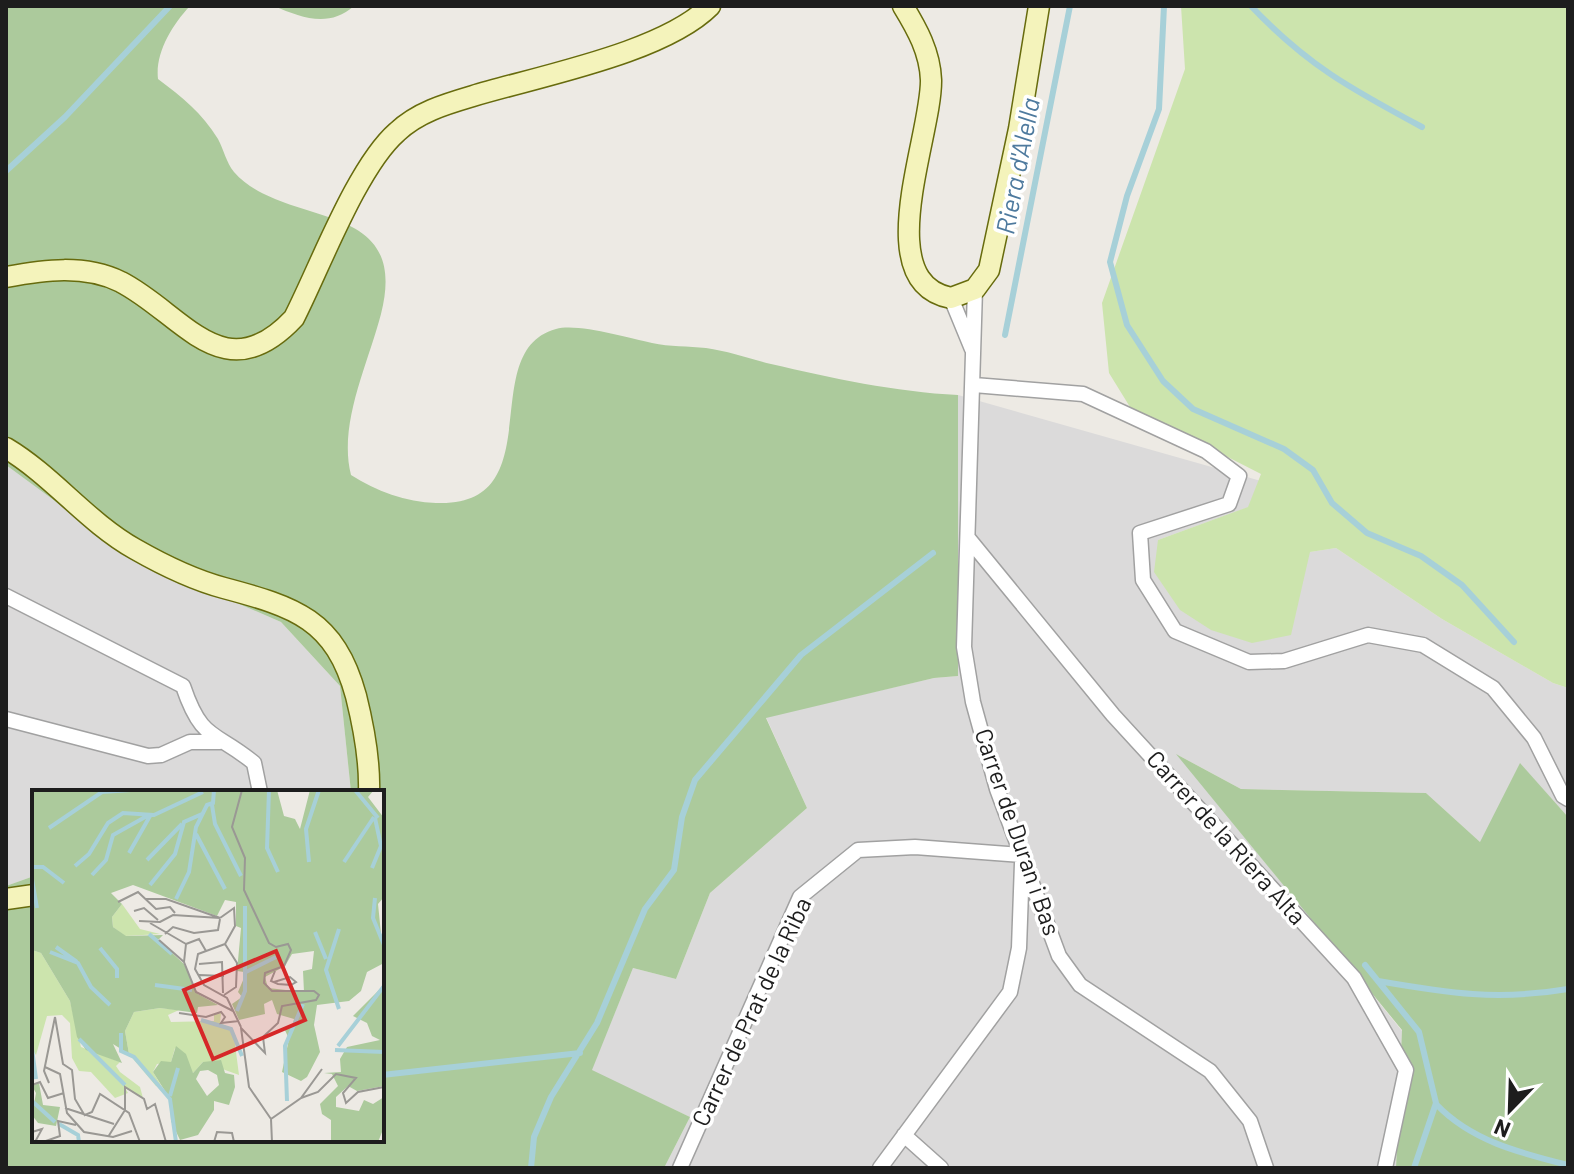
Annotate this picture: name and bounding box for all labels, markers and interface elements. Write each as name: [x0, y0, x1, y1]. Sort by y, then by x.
water label: Riera d'Alella: [988, 95, 1045, 237]
street label: Carrer de Duran i Bas: [969, 724, 1067, 939]
street label: Carrer de la Riera Alta: [1141, 744, 1313, 930]
inset map: [32, 790, 384, 1142]
street label: Carrer de Prat de la Riba: [685, 892, 816, 1130]
north arrow: [1470, 1070, 1550, 1150]
text: N: [1490, 1115, 1514, 1144]

